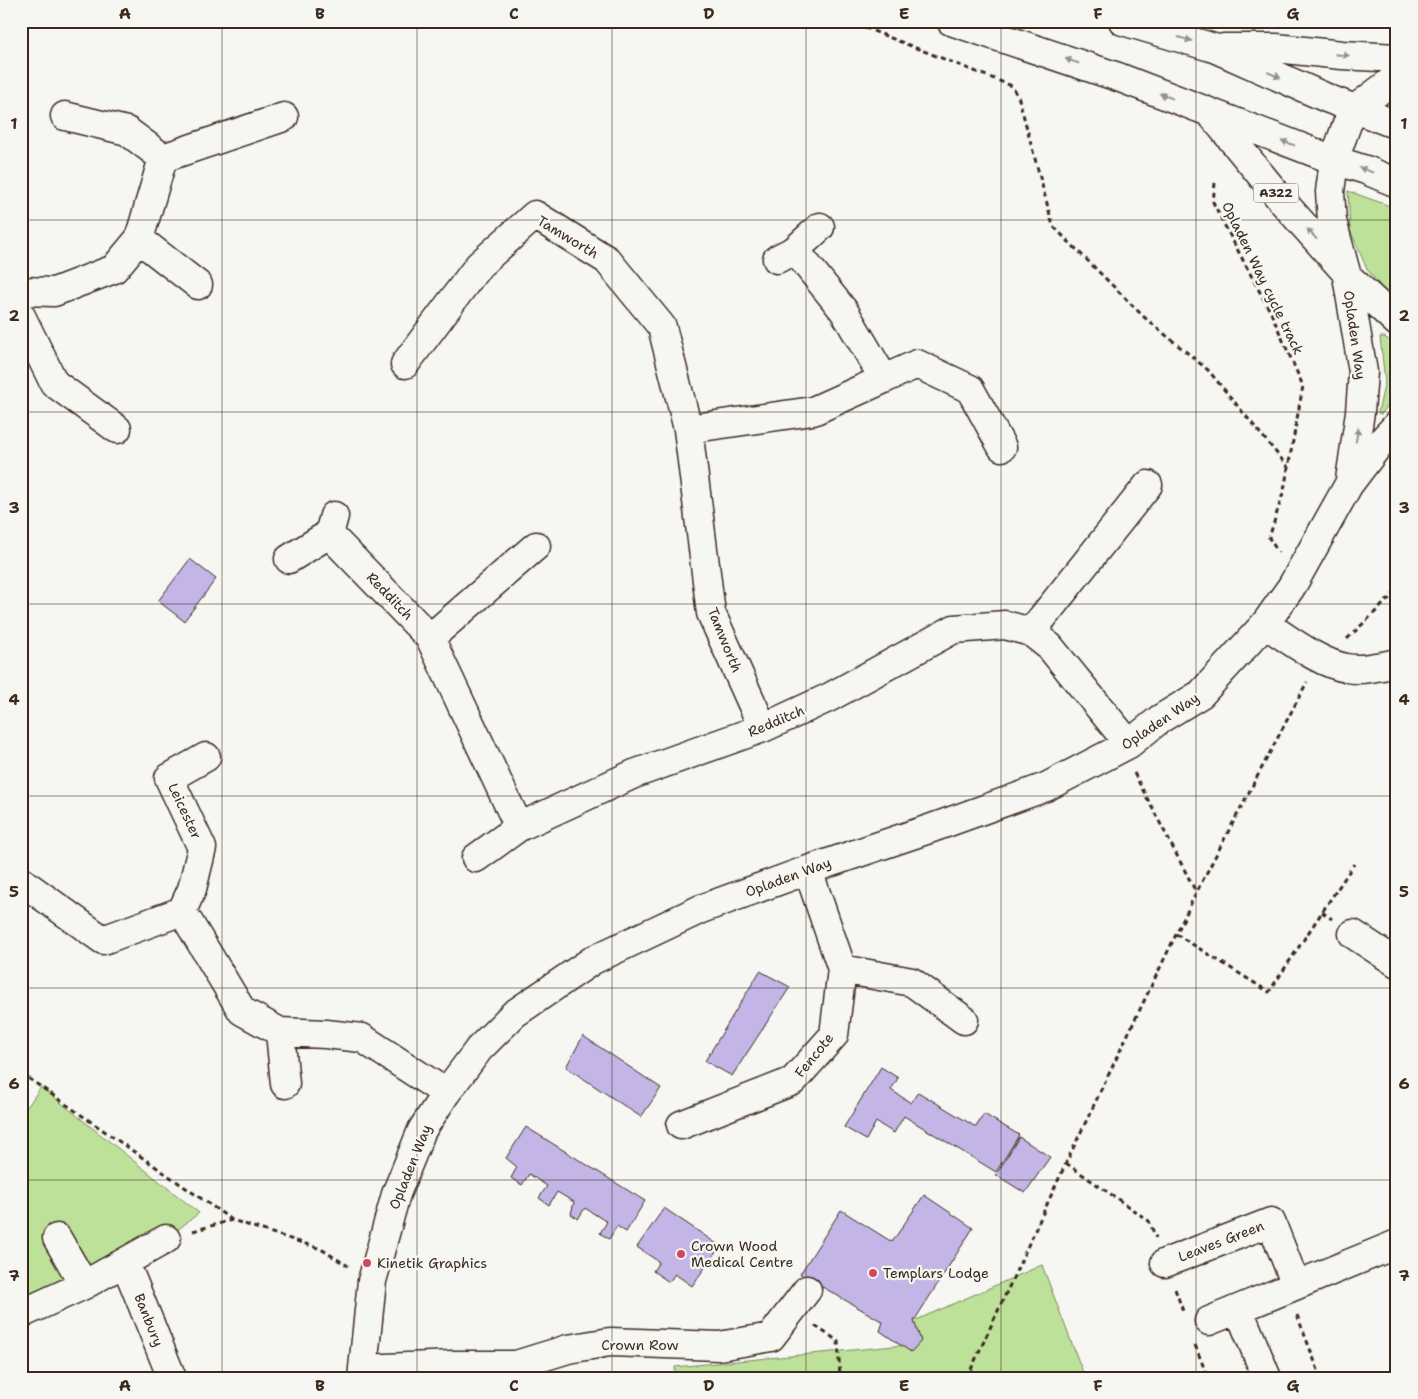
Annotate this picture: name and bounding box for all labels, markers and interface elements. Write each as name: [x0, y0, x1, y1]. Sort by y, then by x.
text: A: [119, 3, 131, 24]
text: B: [315, 3, 325, 24]
text: C: [509, 3, 519, 24]
text: D: [703, 3, 715, 24]
text: E: [899, 3, 909, 24]
text: F: [1093, 3, 1103, 24]
text: G: [1287, 3, 1300, 24]
one-way arrow: [1178, 36, 1193, 44]
one-way arrow: [1334, 51, 1350, 59]
one-way arrow: [1064, 57, 1079, 65]
one-way arrow: [1267, 71, 1281, 79]
one-way arrow: [1158, 92, 1173, 99]
text: 1: [10, 113, 18, 134]
text: 1: [1400, 113, 1408, 134]
one-way arrow: [1281, 138, 1295, 146]
one-way arrow: [1358, 166, 1373, 173]
road number: A322: [1254, 184, 1298, 202]
street label: Opladen Way cycle track: [1218, 199, 1308, 357]
street label: Tamworth: [534, 212, 602, 262]
one-way arrow: [1306, 229, 1318, 241]
street label: Opladen Way: [1340, 289, 1370, 381]
text: 2: [8, 305, 20, 326]
text: 2: [1398, 305, 1410, 326]
one-way arrow: [1353, 427, 1361, 443]
text: 3: [8, 497, 20, 518]
text: 3: [1398, 497, 1410, 518]
street label: Redditch: [363, 568, 417, 624]
street label: Tamworth: [704, 605, 746, 675]
street label: Opladen Way: [1118, 688, 1202, 754]
text: 4: [8, 689, 20, 710]
text: 4: [1398, 689, 1410, 710]
street label: Redditch: [745, 701, 807, 741]
street label: Leicester: [164, 780, 206, 842]
street label: Opladen Way: [743, 853, 833, 901]
text: 5: [9, 881, 19, 902]
text: 5: [1399, 881, 1409, 902]
street label: Fencote: [791, 1029, 837, 1081]
text: 6: [8, 1073, 20, 1094]
text: 6: [1398, 1073, 1410, 1094]
street label: Opladen Way: [385, 1122, 435, 1212]
street label: Leaves Green: [1175, 1216, 1267, 1266]
place label: Crown Wood Medical Centre: [691, 1237, 793, 1271]
marker: Crown Wood Medical Centre: [675, 1248, 687, 1260]
place label: Kinetik Graphics: [377, 1254, 487, 1272]
marker: Kinetik Graphics: [361, 1257, 373, 1269]
place label: Templars Lodge: [883, 1264, 989, 1282]
text: 7: [8, 1265, 20, 1286]
text: 7: [1398, 1265, 1410, 1286]
marker: Templars Lodge: [867, 1267, 879, 1279]
street label: Banbury: [130, 1291, 168, 1349]
street label: Crown Row: [601, 1336, 679, 1354]
text: A: [119, 1375, 131, 1396]
text: B: [315, 1375, 325, 1396]
text: C: [509, 1375, 519, 1396]
text: D: [703, 1375, 715, 1396]
text: E: [899, 1375, 909, 1396]
text: F: [1093, 1375, 1103, 1396]
text: G: [1287, 1375, 1300, 1396]

